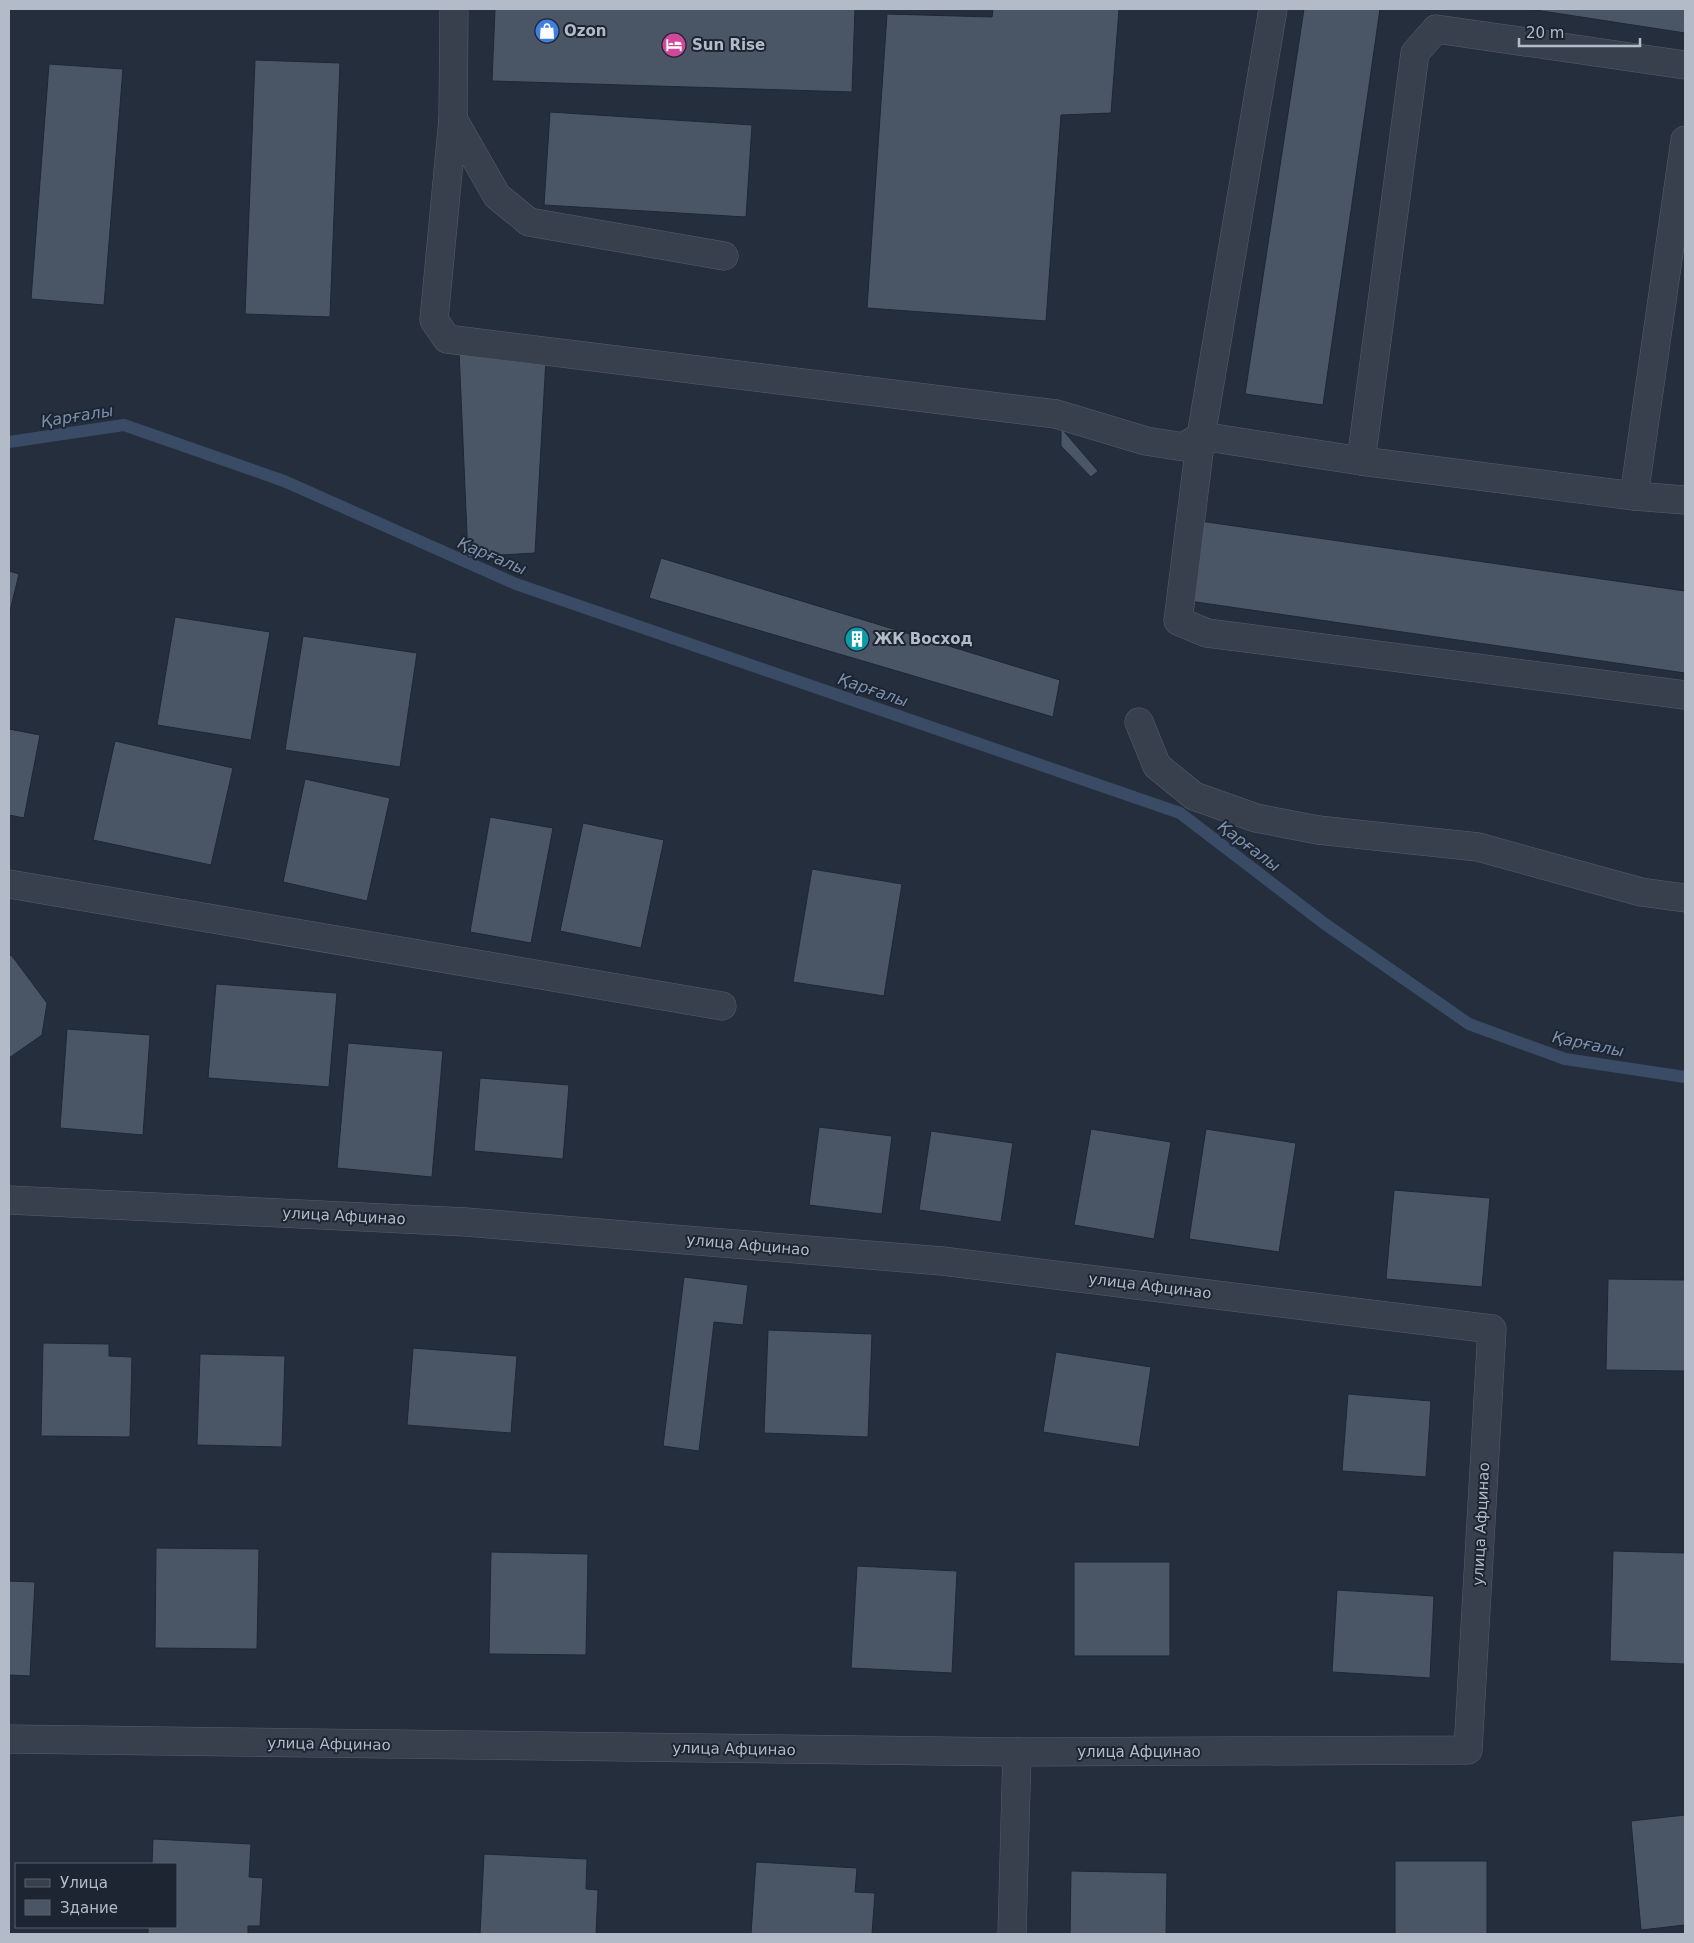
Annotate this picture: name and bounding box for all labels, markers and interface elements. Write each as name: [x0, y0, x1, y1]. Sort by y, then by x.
scale bar: [1519, 15, 1640, 47]
shop icon: Ozon: [534, 18, 560, 44]
place label: Ozon: [564, 22, 606, 40]
text: 20 m: [1526, 24, 1564, 42]
hotel icon: Sun Rise: [661, 32, 687, 58]
place label: Sun Rise: [692, 36, 765, 54]
water label: Қарғалы: [40, 401, 114, 431]
water label: Қарғалы: [455, 533, 529, 579]
building icon: ЖК Восход: [844, 626, 870, 652]
place label: ЖК Восход: [874, 630, 973, 648]
water label: Қарғалы: [835, 669, 911, 711]
water label: Қарғалы: [1214, 816, 1284, 876]
water label: Қарғалы: [1550, 1027, 1626, 1061]
street label: улица Афцинао: [282, 1204, 406, 1228]
street label: улица Афцинао: [686, 1231, 810, 1259]
street label: улица Афцинао: [1088, 1270, 1212, 1302]
street label: улица Афцинао: [1469, 1462, 1493, 1586]
street label: улица Афцинао: [267, 1734, 391, 1754]
street label: улица Афцинао: [672, 1739, 796, 1759]
street label: улица Афцинао: [1077, 1743, 1201, 1761]
legend: [15, 1863, 178, 1928]
text: Улица: [60, 1874, 108, 1892]
text: Здание: [60, 1899, 118, 1917]

